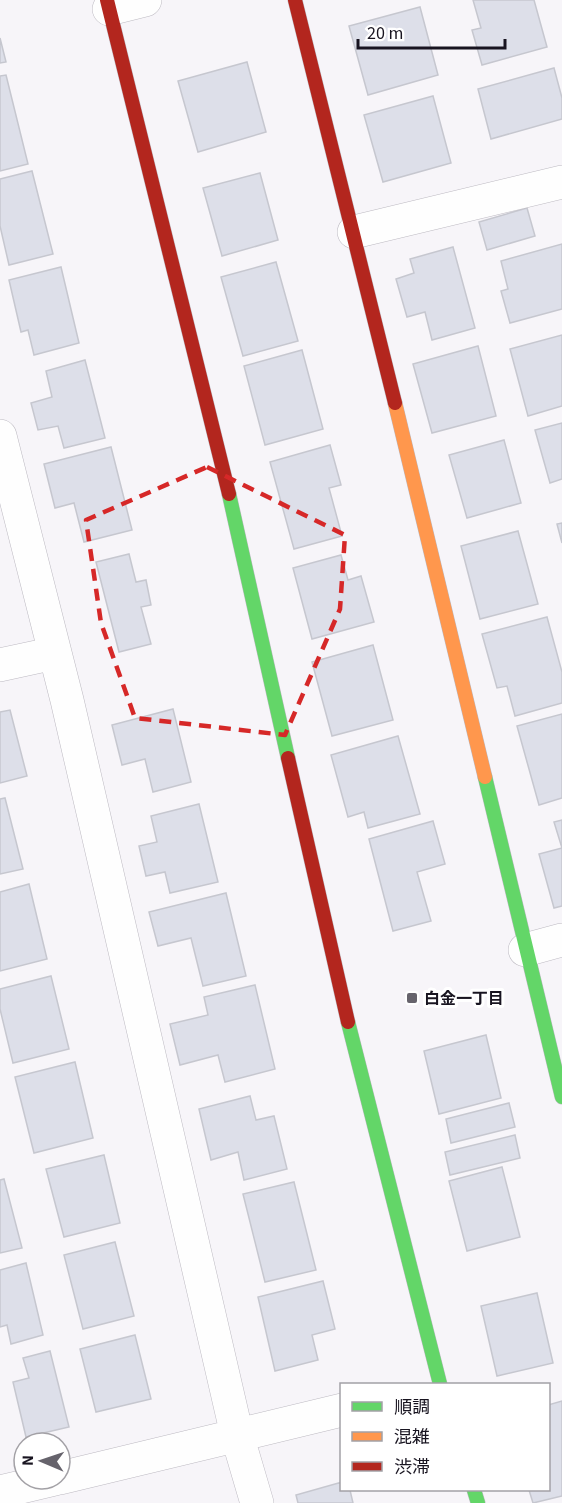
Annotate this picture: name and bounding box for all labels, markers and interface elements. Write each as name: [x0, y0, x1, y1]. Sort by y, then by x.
scale bar: [358, 12, 505, 50]
text: 20 m: [367, 21, 403, 46]
place label: 白金一丁目: [424, 988, 504, 1010]
marker: 白金一丁目: [405, 991, 419, 1005]
legend: [340, 1383, 550, 1491]
text: 順調: [394, 1395, 430, 1420]
text: 混雑: [394, 1425, 430, 1450]
north arrow: [12, 1431, 72, 1491]
text: N: [17, 1455, 39, 1466]
text: 渋滞: [394, 1455, 430, 1480]

